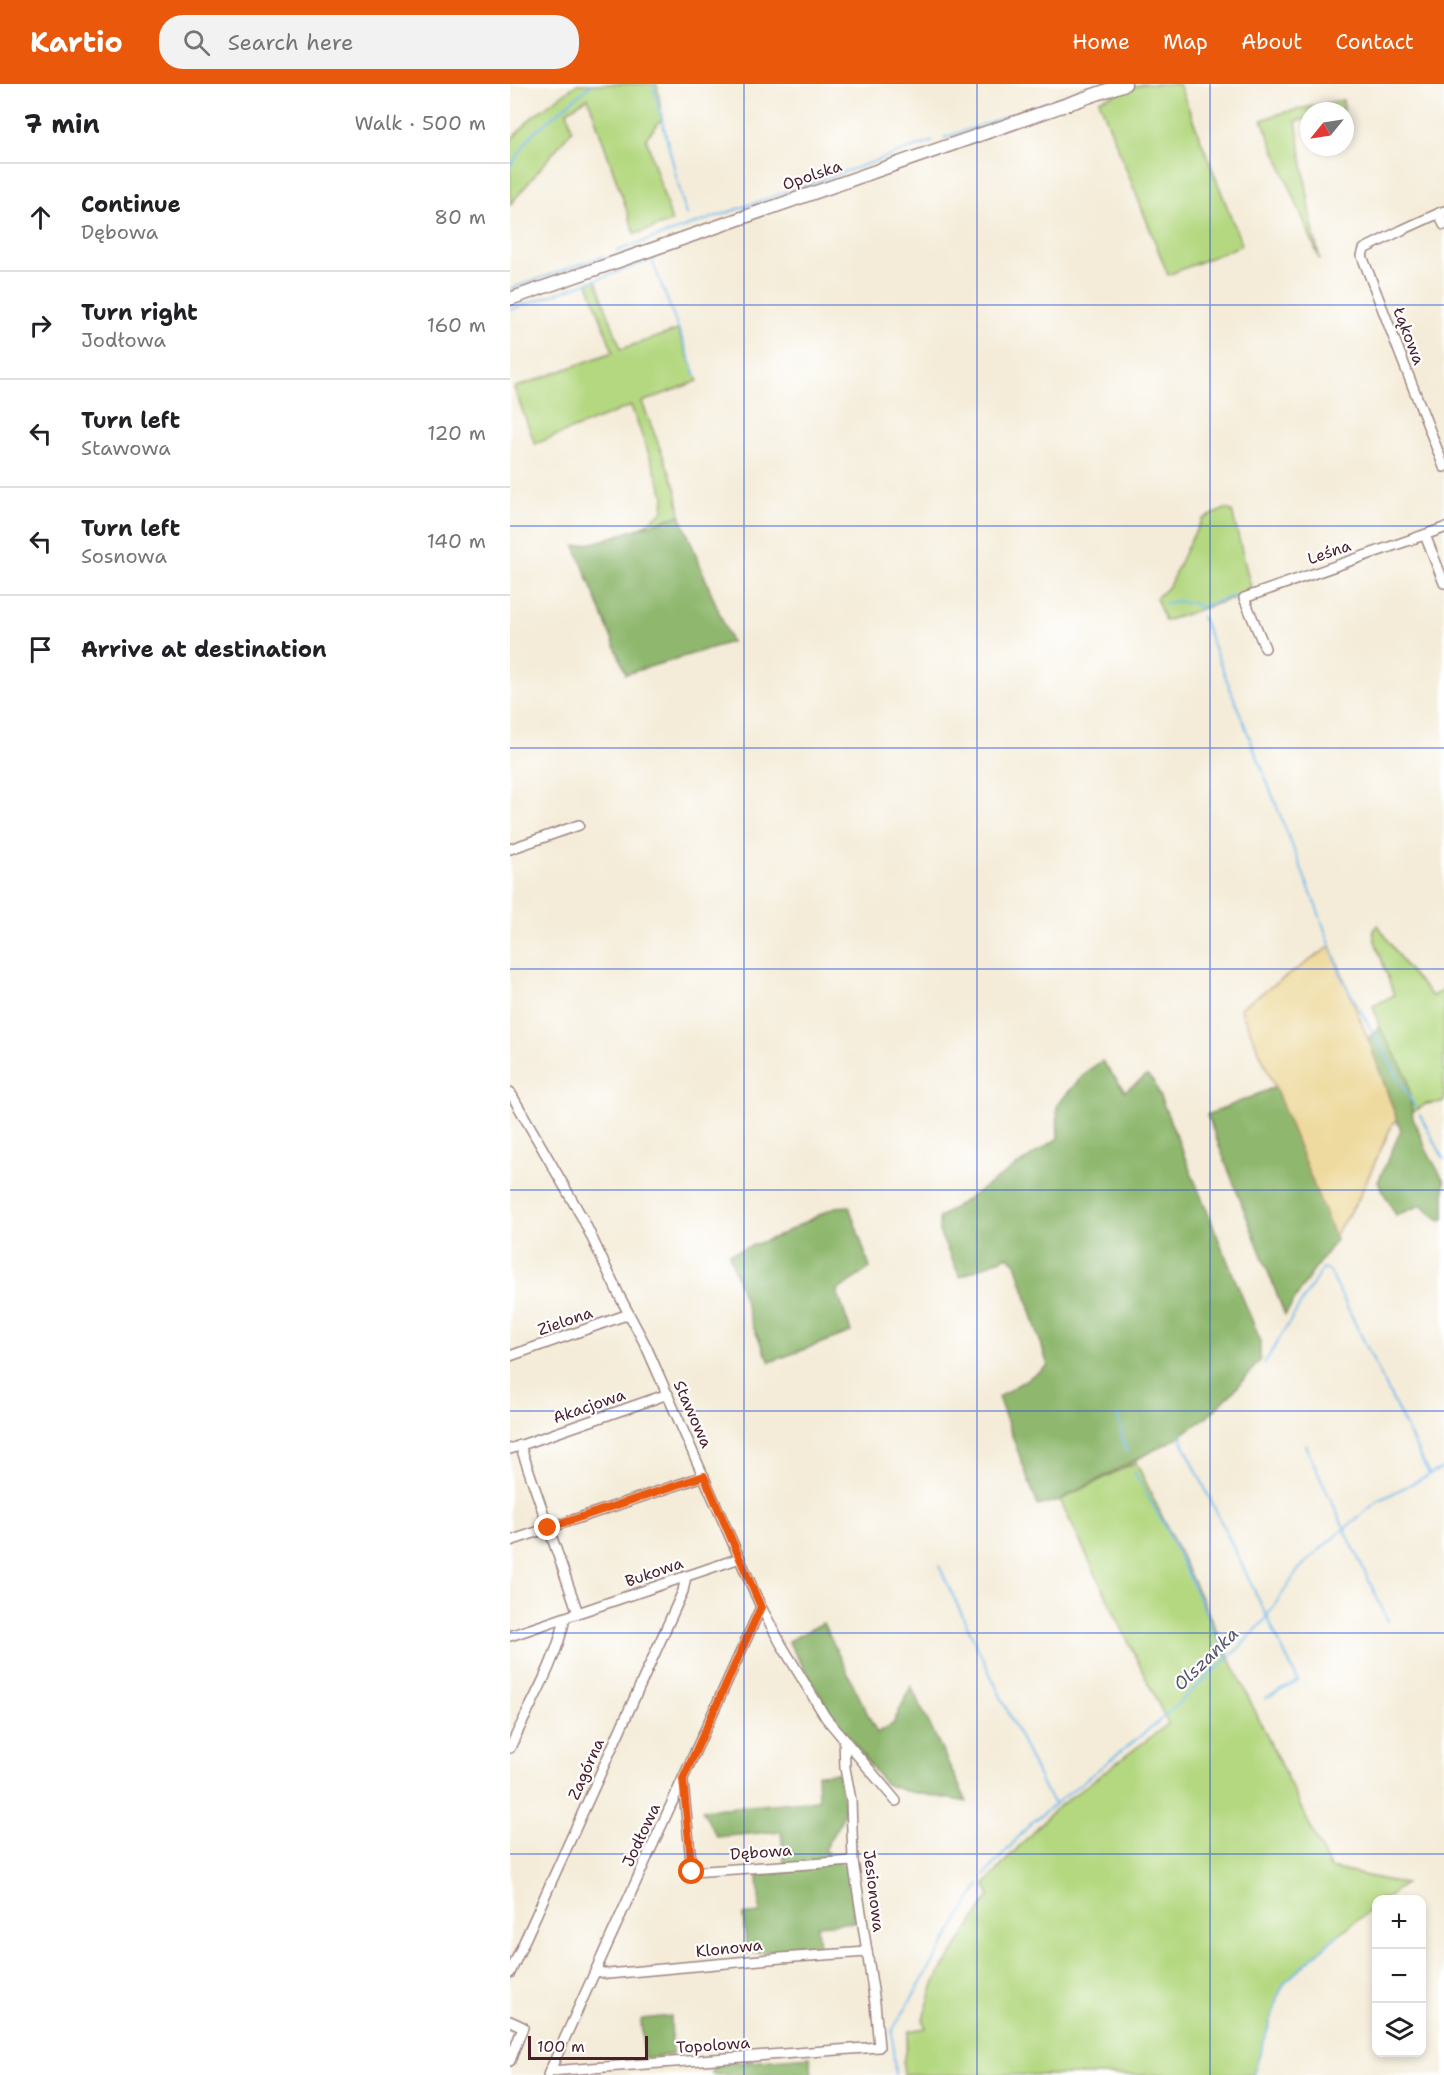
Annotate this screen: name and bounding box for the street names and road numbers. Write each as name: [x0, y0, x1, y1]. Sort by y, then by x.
street label: Opolska: [780, 155, 844, 195]
street label: Łąkowa: [1388, 303, 1430, 368]
street label: Leśna: [1304, 535, 1354, 569]
street label: Zielona: [535, 1302, 595, 1340]
street label: Stawowa: [669, 1377, 717, 1451]
street label: Akacjowa: [550, 1384, 628, 1428]
street label: Bukowa: [622, 1552, 686, 1592]
street label: Zagórna: [563, 1735, 609, 1803]
street label: Jodłowa: [617, 1800, 665, 1870]
street label: Dębowa: [729, 1839, 793, 1865]
street label: Jesionowa: [859, 1849, 889, 1933]
street label: Klonowa: [695, 1934, 764, 1962]
street label: Topolowa: [675, 2032, 751, 2058]

